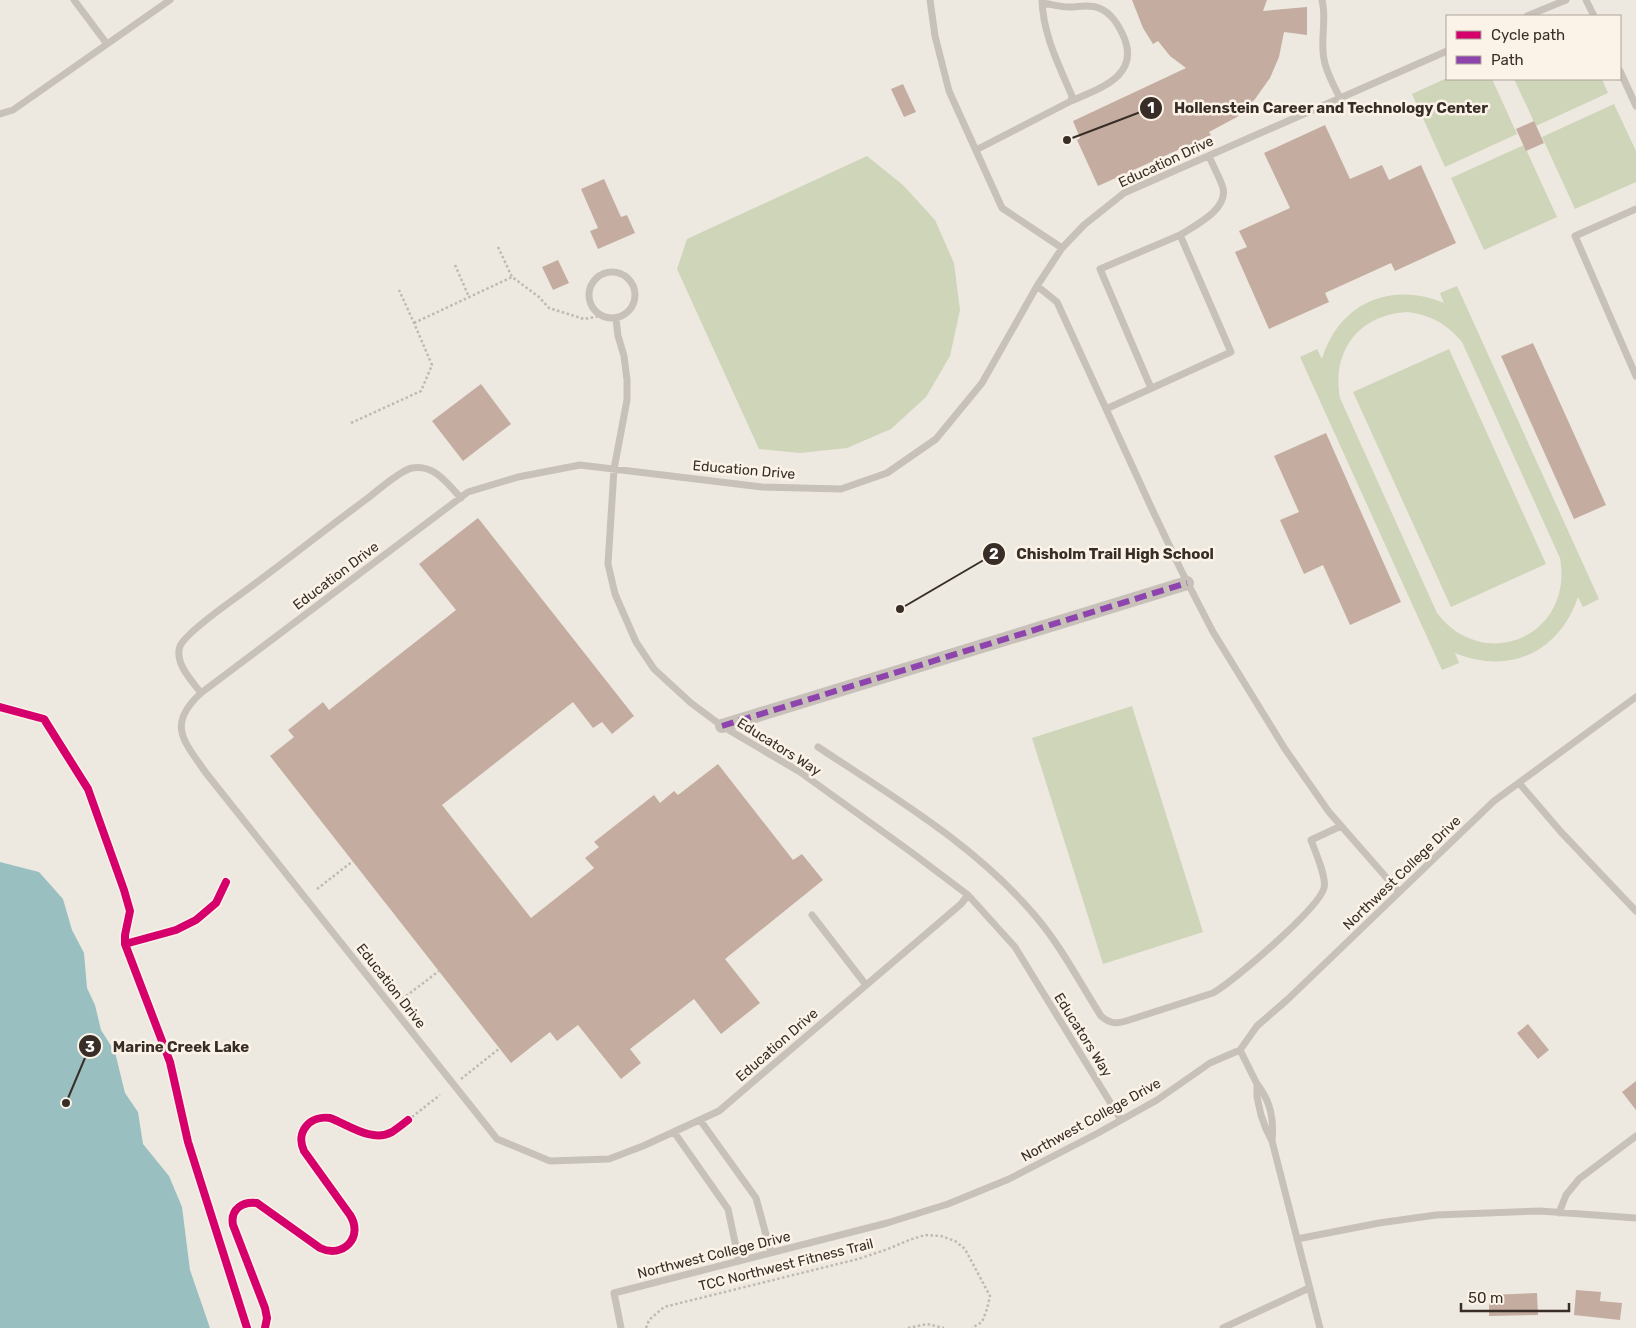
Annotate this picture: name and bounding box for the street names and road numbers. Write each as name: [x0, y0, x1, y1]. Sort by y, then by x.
street label: Education Drive: [1116, 132, 1216, 191]
street label: Education Drive: [692, 457, 796, 483]
street label: Education Drive: [290, 538, 382, 614]
street label: Educators Way: [734, 714, 824, 780]
street label: Northwest College Drive: [1340, 812, 1465, 934]
street label: Education Drive: [353, 940, 430, 1032]
street label: Educators Way: [1050, 990, 1116, 1080]
street label: Education Drive: [733, 1005, 822, 1085]
street label: Northwest College Drive: [1018, 1074, 1164, 1166]
street label: Northwest College Drive: [636, 1228, 792, 1282]
street label: TCC Northwest Fitness Trail: [697, 1235, 875, 1295]

